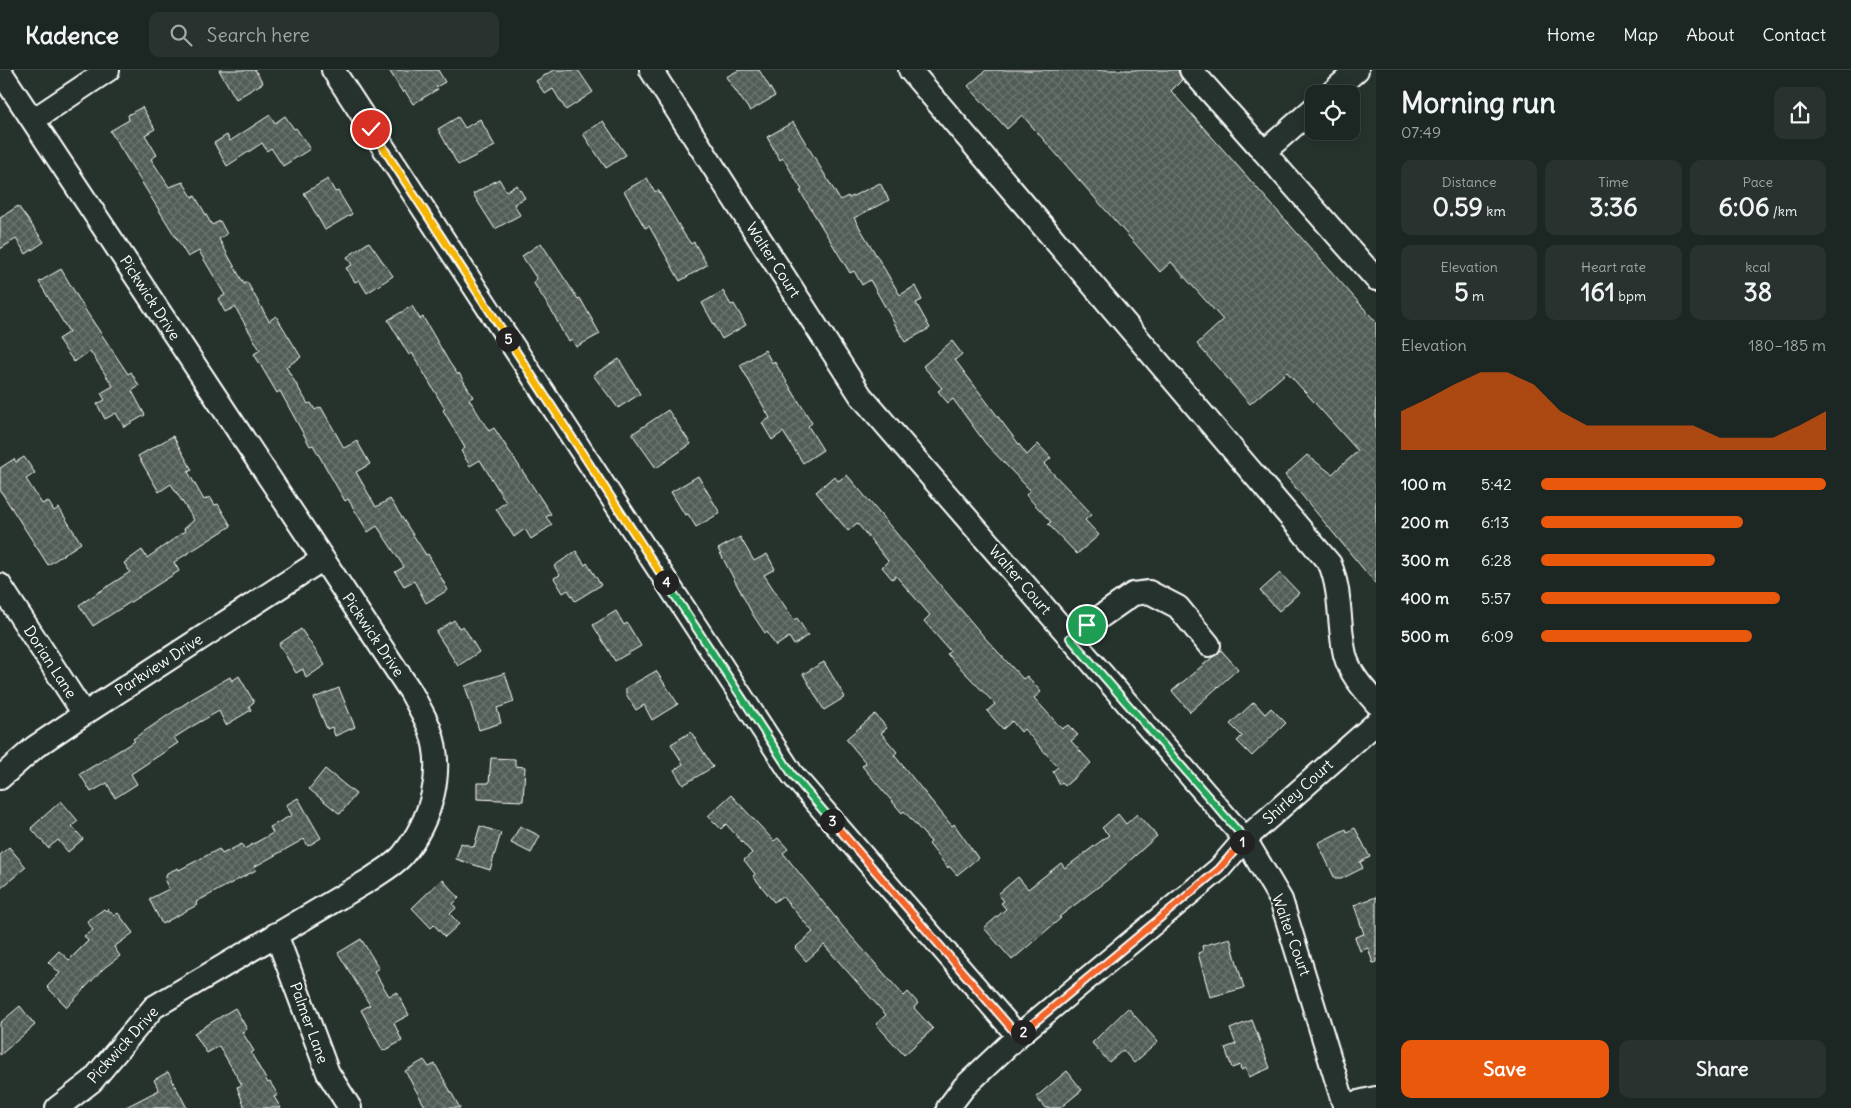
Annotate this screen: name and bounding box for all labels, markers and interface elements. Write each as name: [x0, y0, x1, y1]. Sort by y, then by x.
search box: [149, 12, 499, 57]
text: Kadence: [25, 20, 119, 50]
icon: search: [167, 21, 195, 49]
text: Search here: [207, 23, 310, 47]
text: Home: [1547, 23, 1595, 46]
text: Map: [1623, 23, 1658, 46]
text: About: [1686, 23, 1734, 46]
text: Contact: [1762, 23, 1826, 46]
map controls: [1305, 85, 1360, 140]
button: locate: [1305, 85, 1360, 140]
text: Morning run: [1401, 85, 1556, 121]
button: share: [1774, 87, 1826, 139]
pin: [350, 108, 392, 150]
icon: check: [357, 115, 385, 143]
text: 07:49: [1401, 122, 1441, 142]
text: Distance: [1442, 173, 1497, 191]
text: Time: [1598, 173, 1629, 191]
text: Pace: [1743, 173, 1773, 191]
text: 0.59: [1433, 191, 1483, 223]
text: 3:36: [1589, 191, 1638, 223]
text: 6:06: [1718, 191, 1769, 223]
text: km: [1483, 202, 1506, 220]
text: /km: [1769, 202, 1797, 220]
street label: Walter Court: [742, 219, 805, 301]
street label: Pickwick Drive: [116, 252, 185, 344]
text: Elevation: [1440, 258, 1498, 276]
text: Heart rate: [1581, 258, 1646, 276]
text: kcal: [1745, 258, 1770, 276]
text: 5: [1454, 276, 1469, 308]
text: 161: [1581, 276, 1615, 308]
text: 38: [1744, 276, 1772, 308]
text: m: [1469, 287, 1484, 305]
text: bpm: [1615, 287, 1646, 305]
pin: 5: [496, 326, 520, 352]
text: 5: [504, 330, 513, 348]
text: Elevation: [1401, 335, 1467, 355]
text: 180–185 m: [1748, 335, 1826, 355]
text: 100 m: [1401, 474, 1446, 494]
text: 5:42: [1481, 474, 1512, 494]
text: 200 m: [1401, 512, 1449, 532]
text: 6:13: [1481, 512, 1509, 532]
street label: Walter Court: [985, 541, 1056, 618]
text: 300 m: [1401, 550, 1449, 570]
text: 6:28: [1481, 550, 1512, 570]
pin: 4: [654, 570, 678, 594]
text: 4: [662, 573, 671, 591]
text: 400 m: [1401, 588, 1449, 608]
text: 5:57: [1481, 588, 1511, 608]
street label: Pickwick Drive: [338, 589, 408, 680]
pin: [1066, 604, 1108, 646]
icon: arrive: [1073, 611, 1101, 639]
street label: Dorian Lane: [20, 622, 81, 702]
text: 500 m: [1401, 626, 1449, 646]
text: 6:09: [1481, 626, 1514, 646]
street label: Parkview Drive: [111, 629, 206, 700]
street label: Shirley Court: [1259, 755, 1337, 828]
pin: 3: [820, 808, 844, 834]
text: 3: [829, 812, 836, 830]
pin: 1: [1230, 830, 1254, 854]
text: 1: [1240, 833, 1245, 851]
street label: Walter Court: [1268, 891, 1315, 978]
street label: Palmer Lane: [286, 980, 333, 1066]
street label: Pickwick Drive: [83, 1002, 162, 1087]
pin: 2: [1010, 1020, 1036, 1044]
text: 2: [1020, 1023, 1027, 1041]
button: Save: [1401, 1040, 1609, 1098]
button: Share: [1619, 1040, 1826, 1098]

